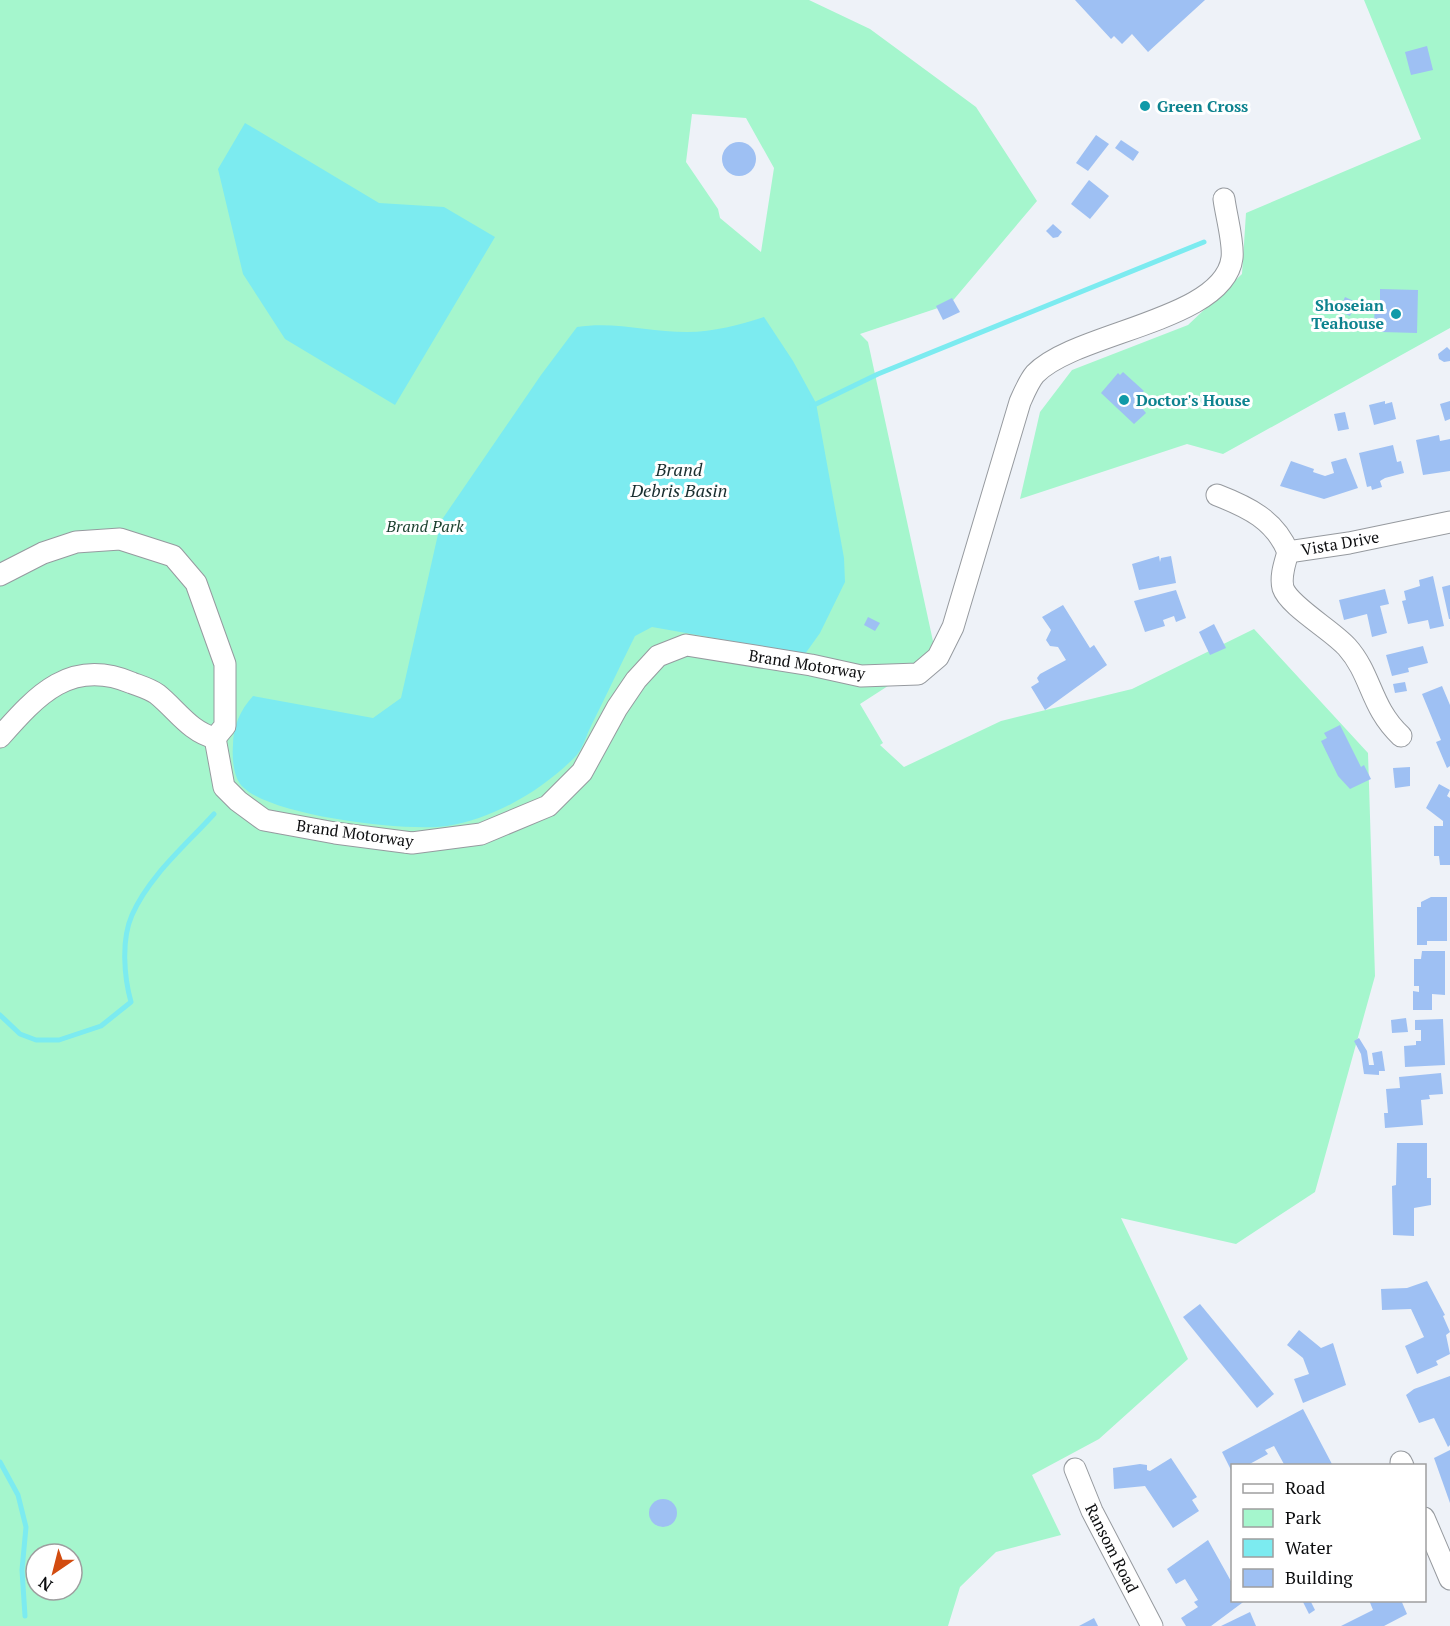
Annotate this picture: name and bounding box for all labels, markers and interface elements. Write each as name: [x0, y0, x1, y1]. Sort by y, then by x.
place label: Green Cross: [1157, 95, 1248, 117]
marker: Green Cross: [1138, 99, 1152, 113]
place label: Shoseian Teahouse: [1311, 294, 1385, 334]
marker: Shoseian Teahouse: [1389, 307, 1403, 321]
place label: Doctor's House: [1136, 389, 1251, 411]
marker: Doctor's House: [1117, 393, 1131, 407]
water label: Brand Debris Basin: [629, 457, 728, 502]
park label: Brand Park: [385, 515, 464, 537]
street label: Vista Drive: [1299, 525, 1381, 561]
street label: Brand Motorway: [747, 644, 868, 684]
street label: Brand Motorway: [295, 814, 416, 852]
legend: [1231, 1464, 1426, 1602]
text: Road: [1285, 1475, 1325, 1499]
street label: Ransom Road: [1080, 1500, 1144, 1596]
text: Park: [1285, 1505, 1322, 1529]
text: Water: [1285, 1535, 1332, 1559]
north arrow: [24, 1542, 84, 1602]
text: Building: [1285, 1565, 1353, 1589]
text: N: [34, 1572, 57, 1597]

